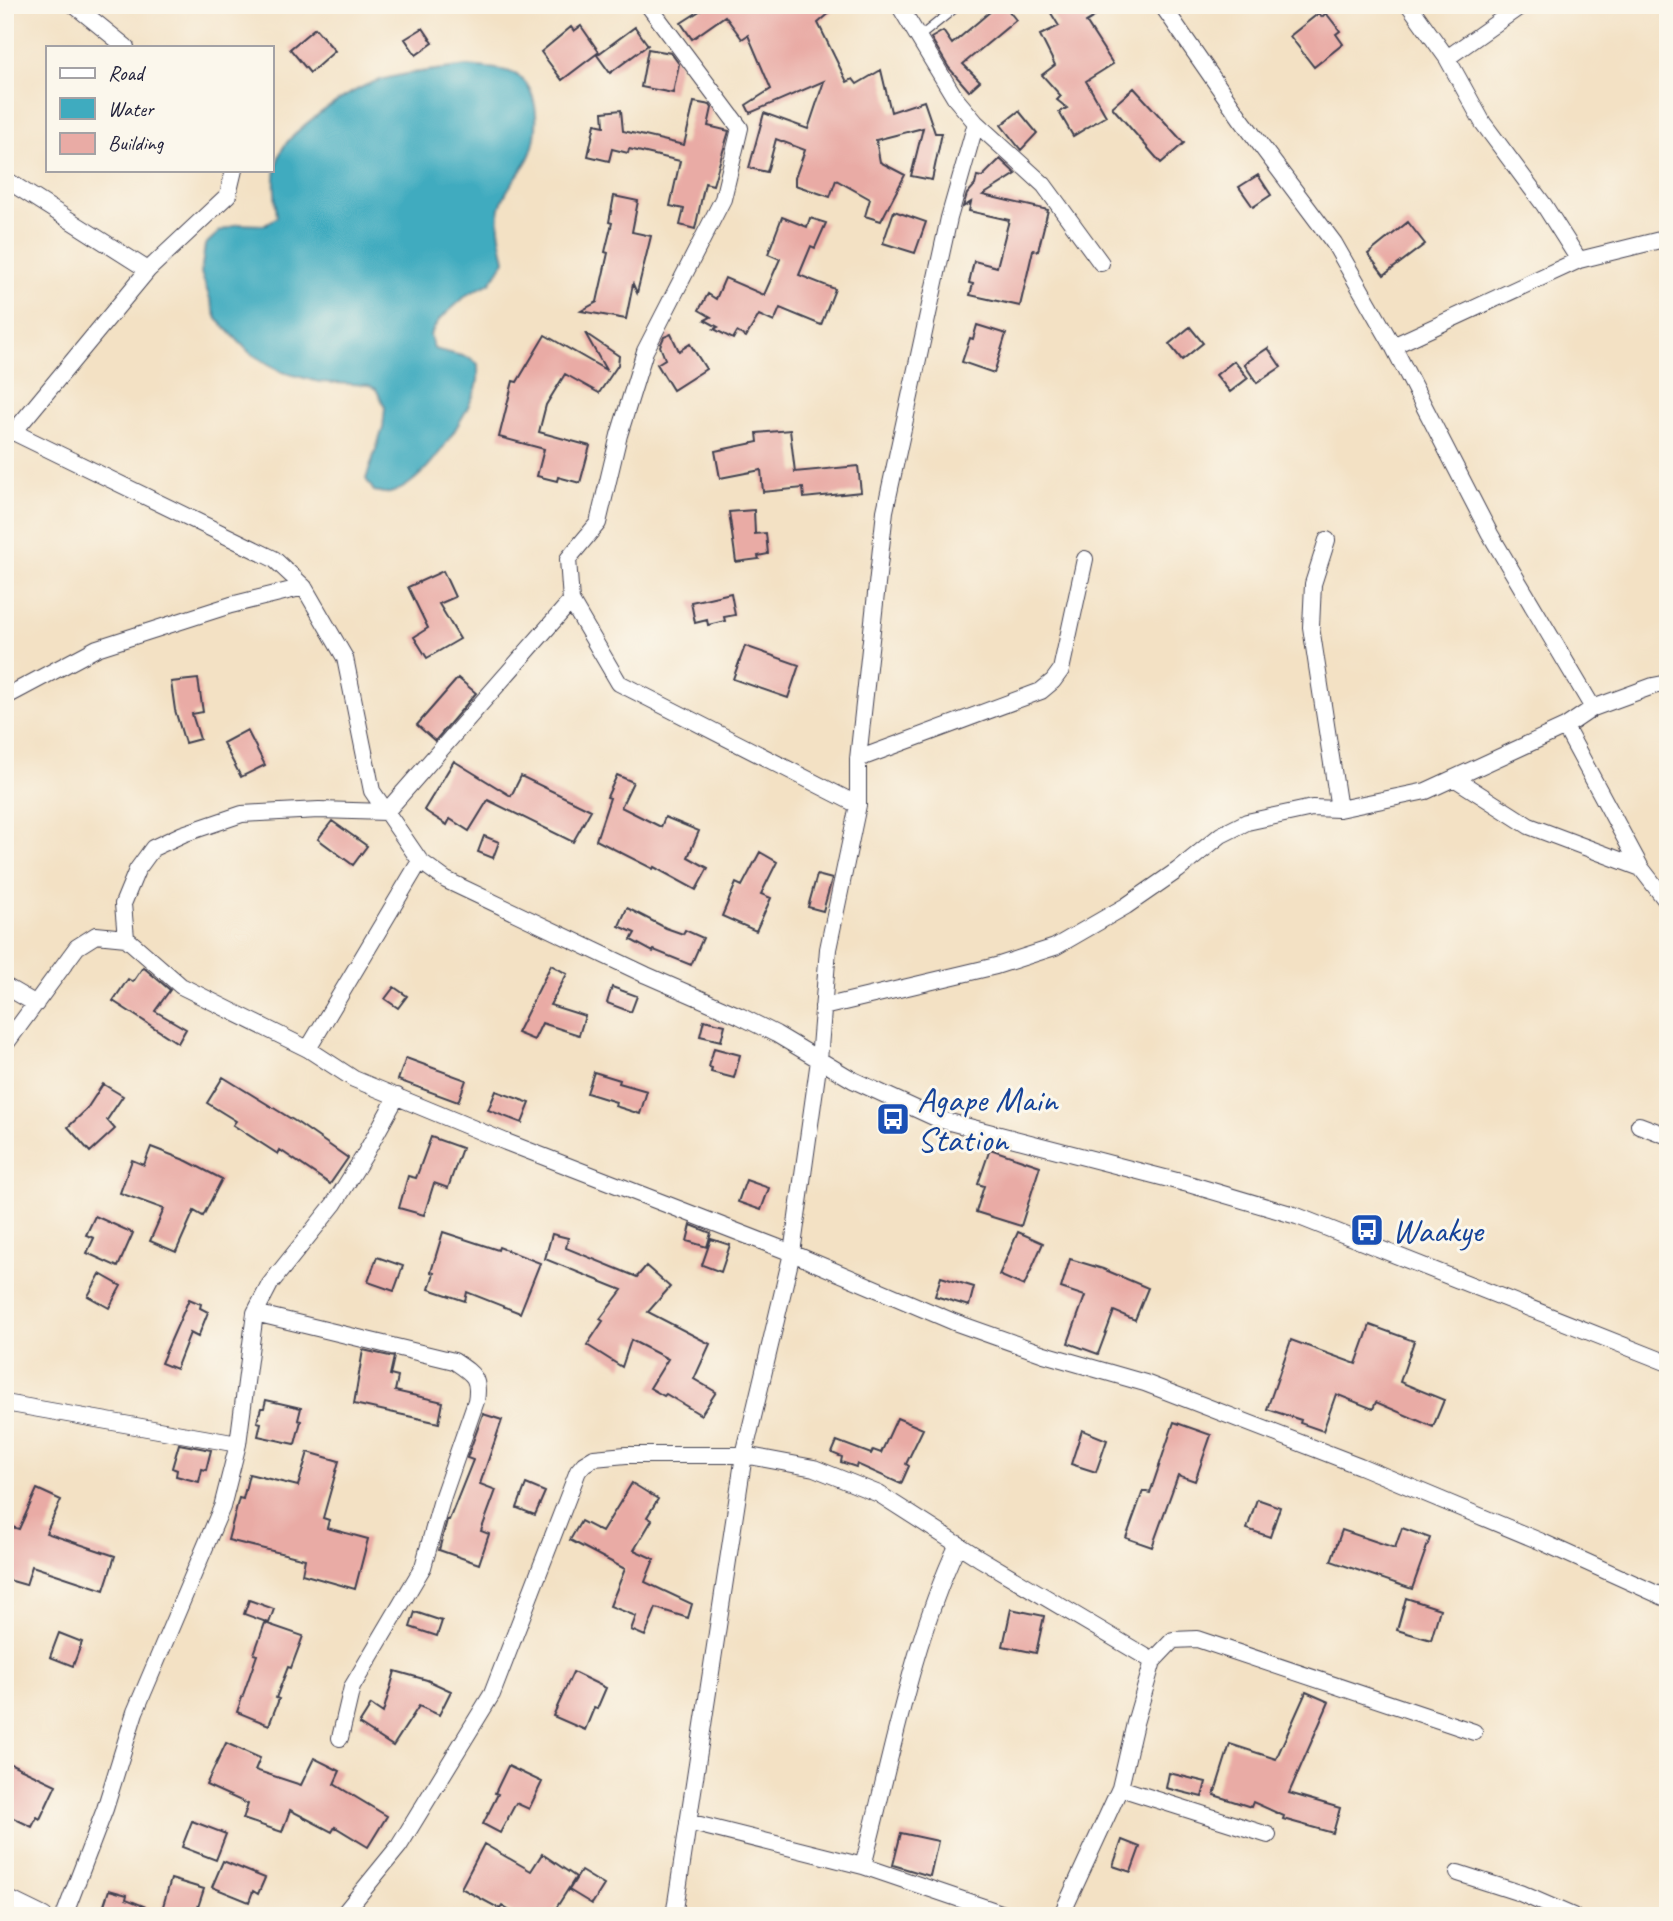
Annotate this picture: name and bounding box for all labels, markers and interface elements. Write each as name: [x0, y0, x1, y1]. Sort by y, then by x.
legend: [46, 46, 273, 172]
text: Road: [108, 60, 147, 86]
text: Water: [108, 96, 155, 122]
text: Building: [108, 130, 165, 156]
place label: Agape Main Station: [917, 1077, 1059, 1162]
bus stop icon: Agape Main Station: [874, 1100, 912, 1138]
place label: Waakye: [1392, 1208, 1485, 1253]
bus stop icon: Waakye: [1348, 1211, 1386, 1249]

